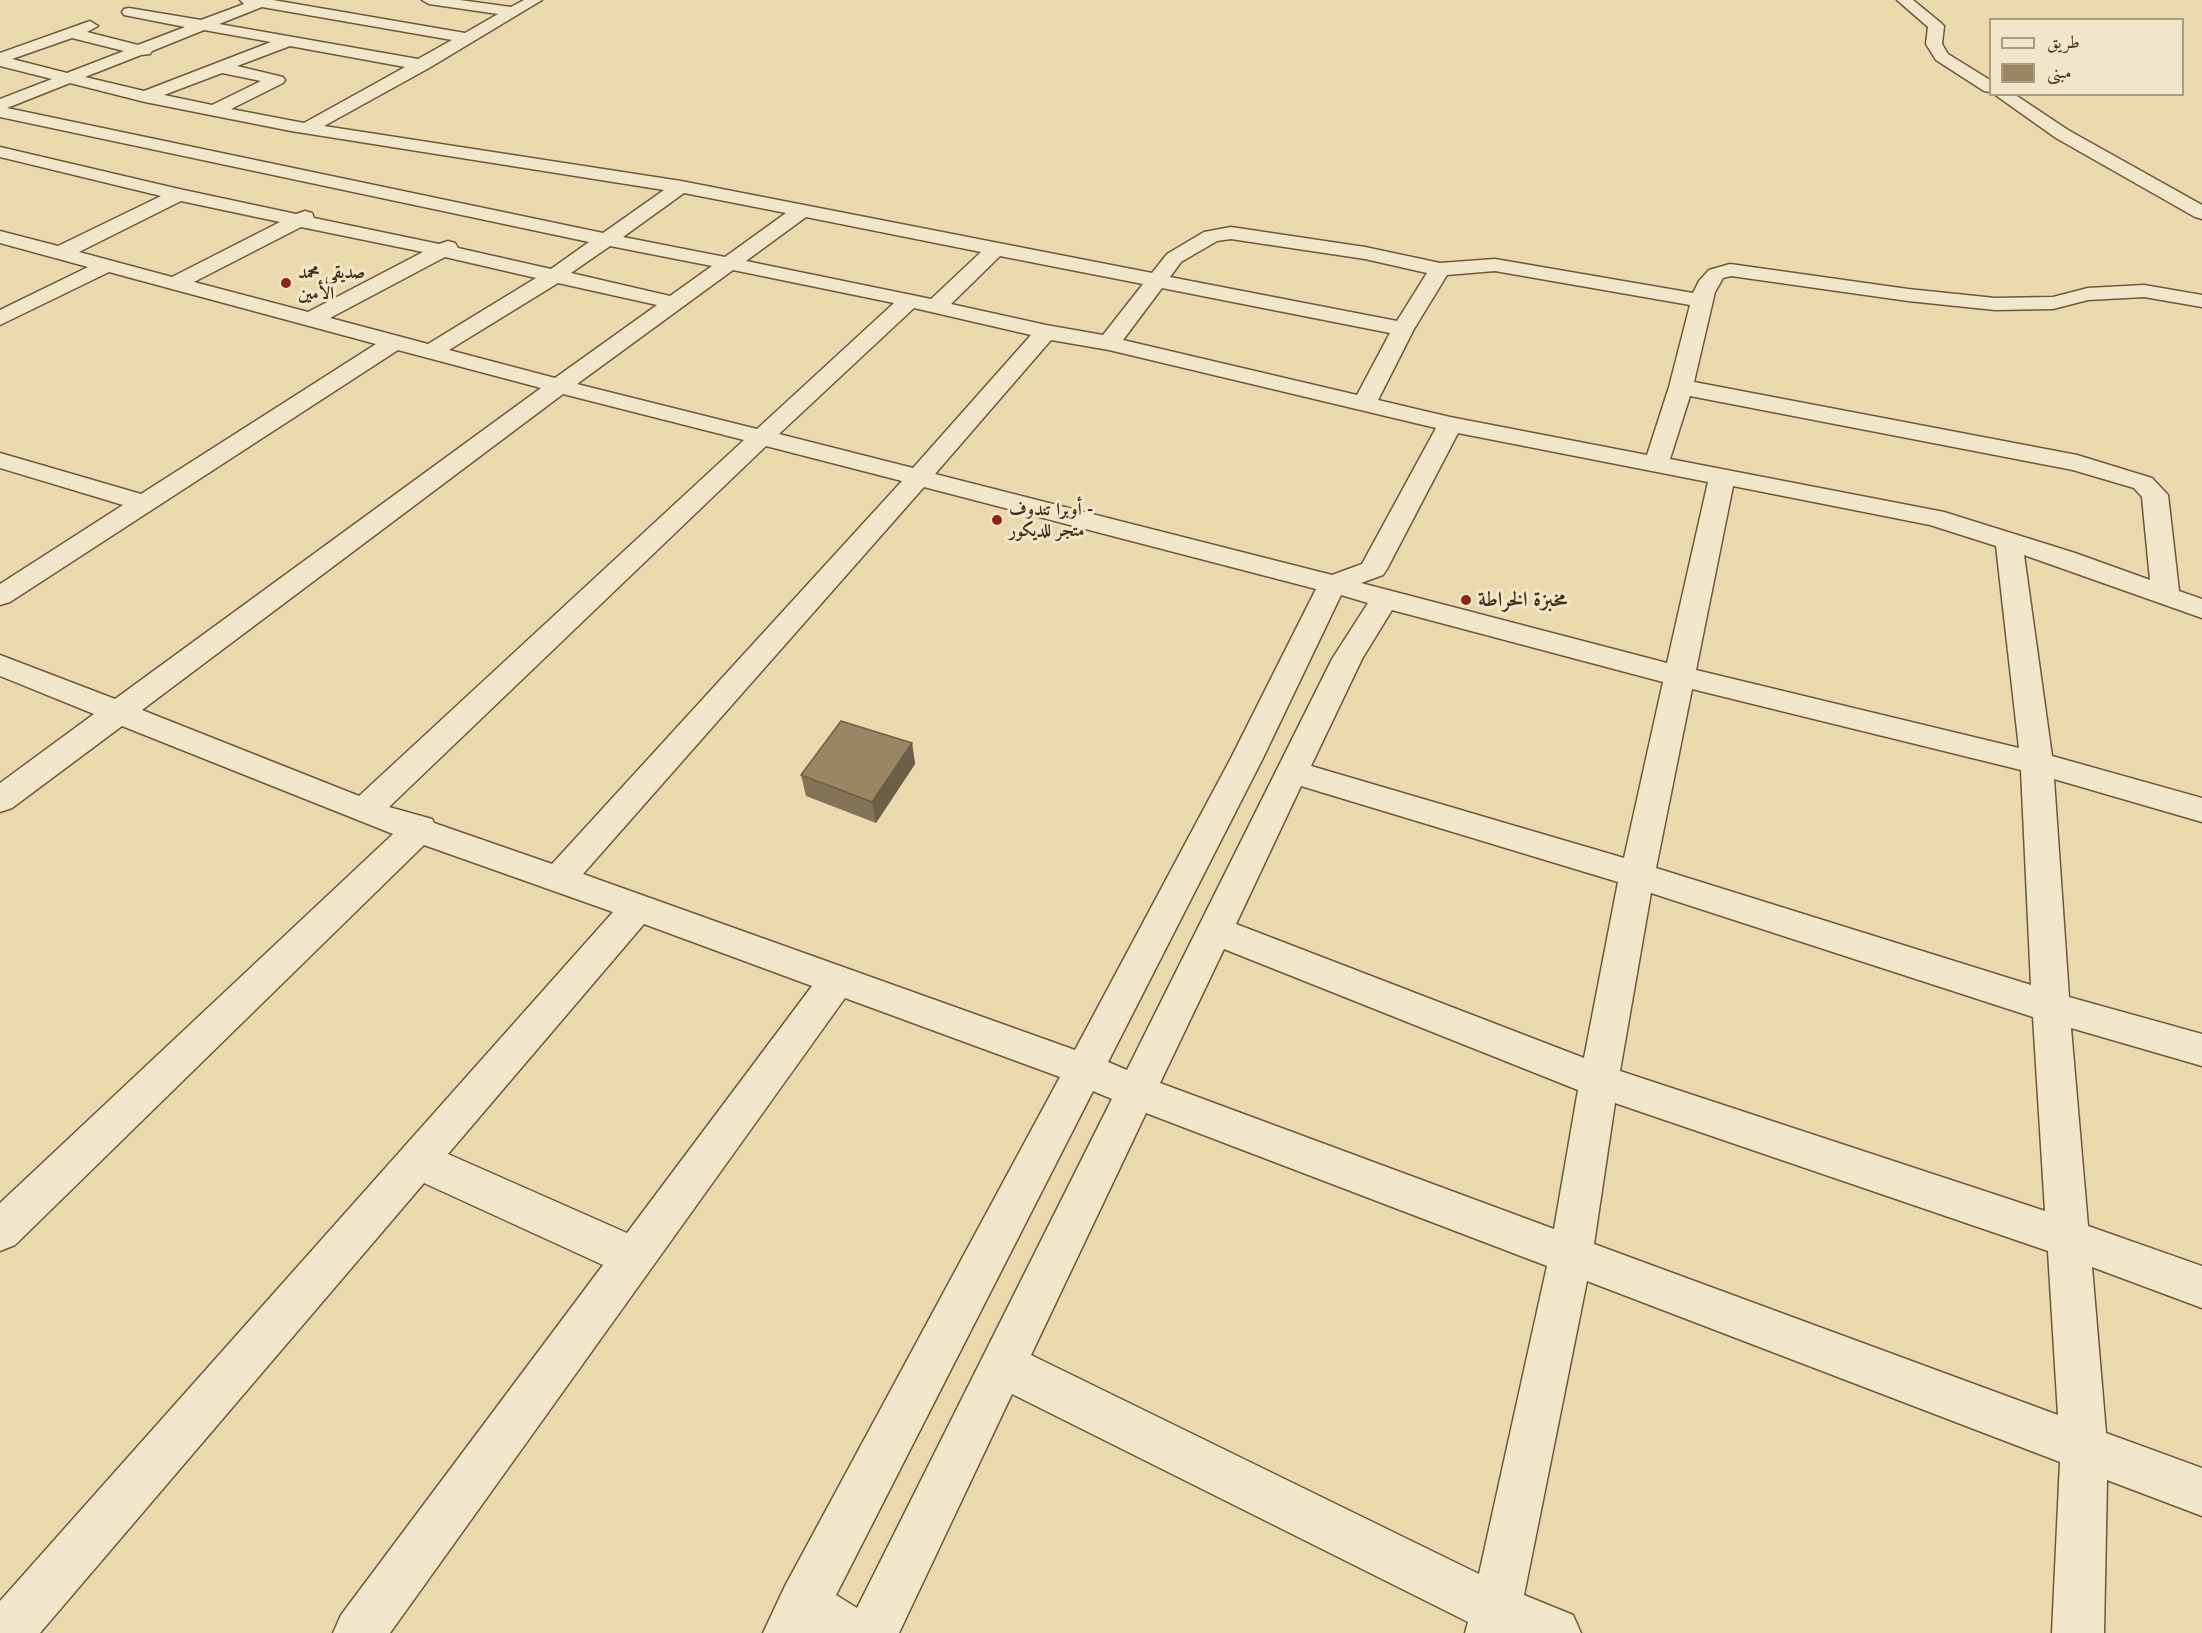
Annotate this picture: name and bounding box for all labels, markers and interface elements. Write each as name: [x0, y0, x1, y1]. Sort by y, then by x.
legend: [1989, 18, 2184, 96]
text: طريق: [2047, 34, 2080, 52]
text: مبنى: [2047, 64, 2072, 82]
place label: صديقي محمد الأمين: [298, 262, 365, 304]
marker: صديقي محمد الأمين: [279, 276, 293, 290]
place label: أوبرا تندوف - متجر للديكور: [1009, 499, 1093, 542]
marker: أوبرا تندوف - متجر للديكور: [990, 513, 1004, 527]
place label: مخبزة الخراطة: [1478, 587, 1567, 613]
marker: مخبزة الخراطة: [1459, 593, 1473, 607]

